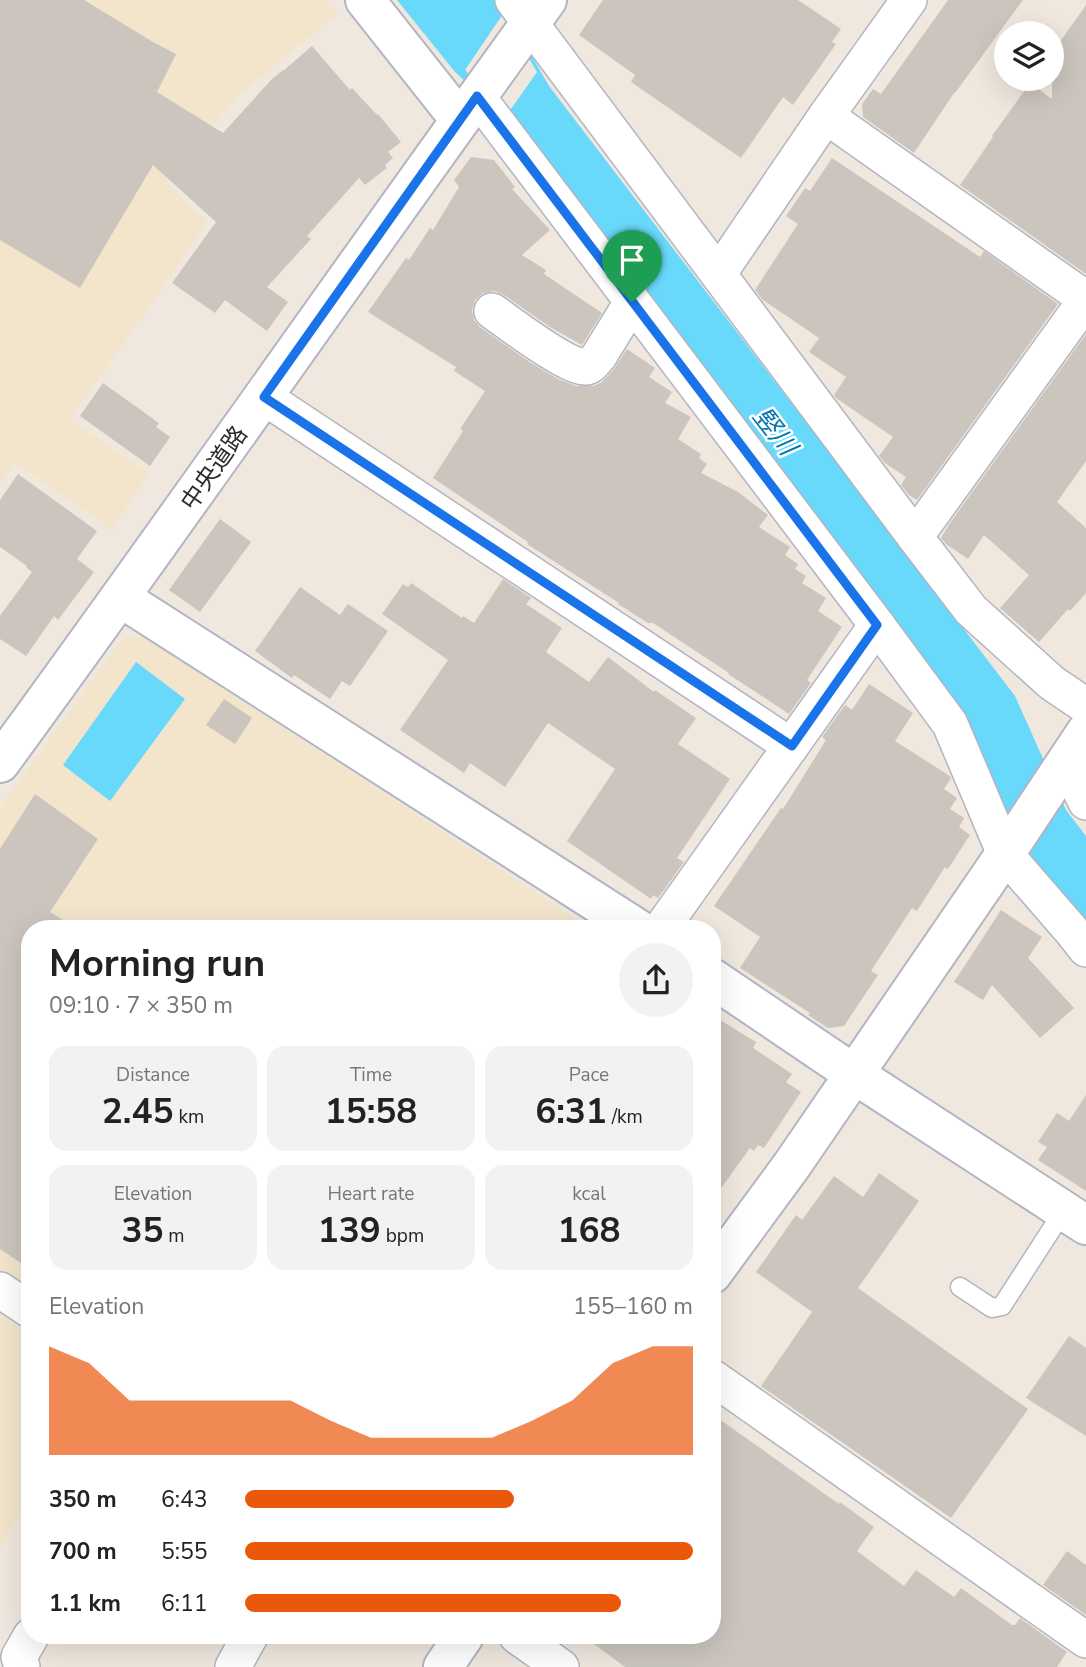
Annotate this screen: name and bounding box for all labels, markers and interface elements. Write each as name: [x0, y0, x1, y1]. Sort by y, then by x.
map controls: [994, 21, 1064, 91]
button: layers: [994, 21, 1064, 91]
pin: [602, 230, 662, 302]
icon: arrive: [613, 241, 651, 279]
water label: 竪川: [745, 400, 806, 465]
street label: 中央道路: [173, 420, 255, 516]
text: Morning run: [49, 938, 265, 989]
button: share: [619, 943, 693, 1017]
text: 09:10 · 7 × 350 m: [49, 990, 233, 1021]
text: Distance: [116, 1062, 190, 1088]
text: Time: [350, 1062, 392, 1088]
text: Pace: [569, 1062, 609, 1088]
text: 2.45: [102, 1088, 174, 1135]
text: 15:58: [325, 1088, 417, 1135]
text: 6:31: [535, 1088, 607, 1135]
text: km: [174, 1104, 204, 1130]
text: /km: [607, 1104, 643, 1130]
text: Elevation: [114, 1181, 192, 1207]
text: Heart rate: [328, 1181, 414, 1207]
text: kcal: [572, 1181, 606, 1207]
text: 35: [121, 1207, 163, 1254]
text: 139: [318, 1207, 381, 1254]
text: 168: [557, 1207, 621, 1254]
text: m: [163, 1223, 185, 1249]
text: bpm: [381, 1223, 424, 1249]
text: Elevation: [49, 1291, 144, 1322]
text: 155–160 m: [573, 1291, 693, 1322]
text: 350 m: [49, 1484, 117, 1515]
text: 6:43: [161, 1484, 208, 1515]
text: 700 m: [49, 1536, 117, 1567]
text: 5:55: [161, 1536, 208, 1567]
text: 1.1 km: [49, 1588, 121, 1619]
text: 6:11: [161, 1588, 208, 1619]

